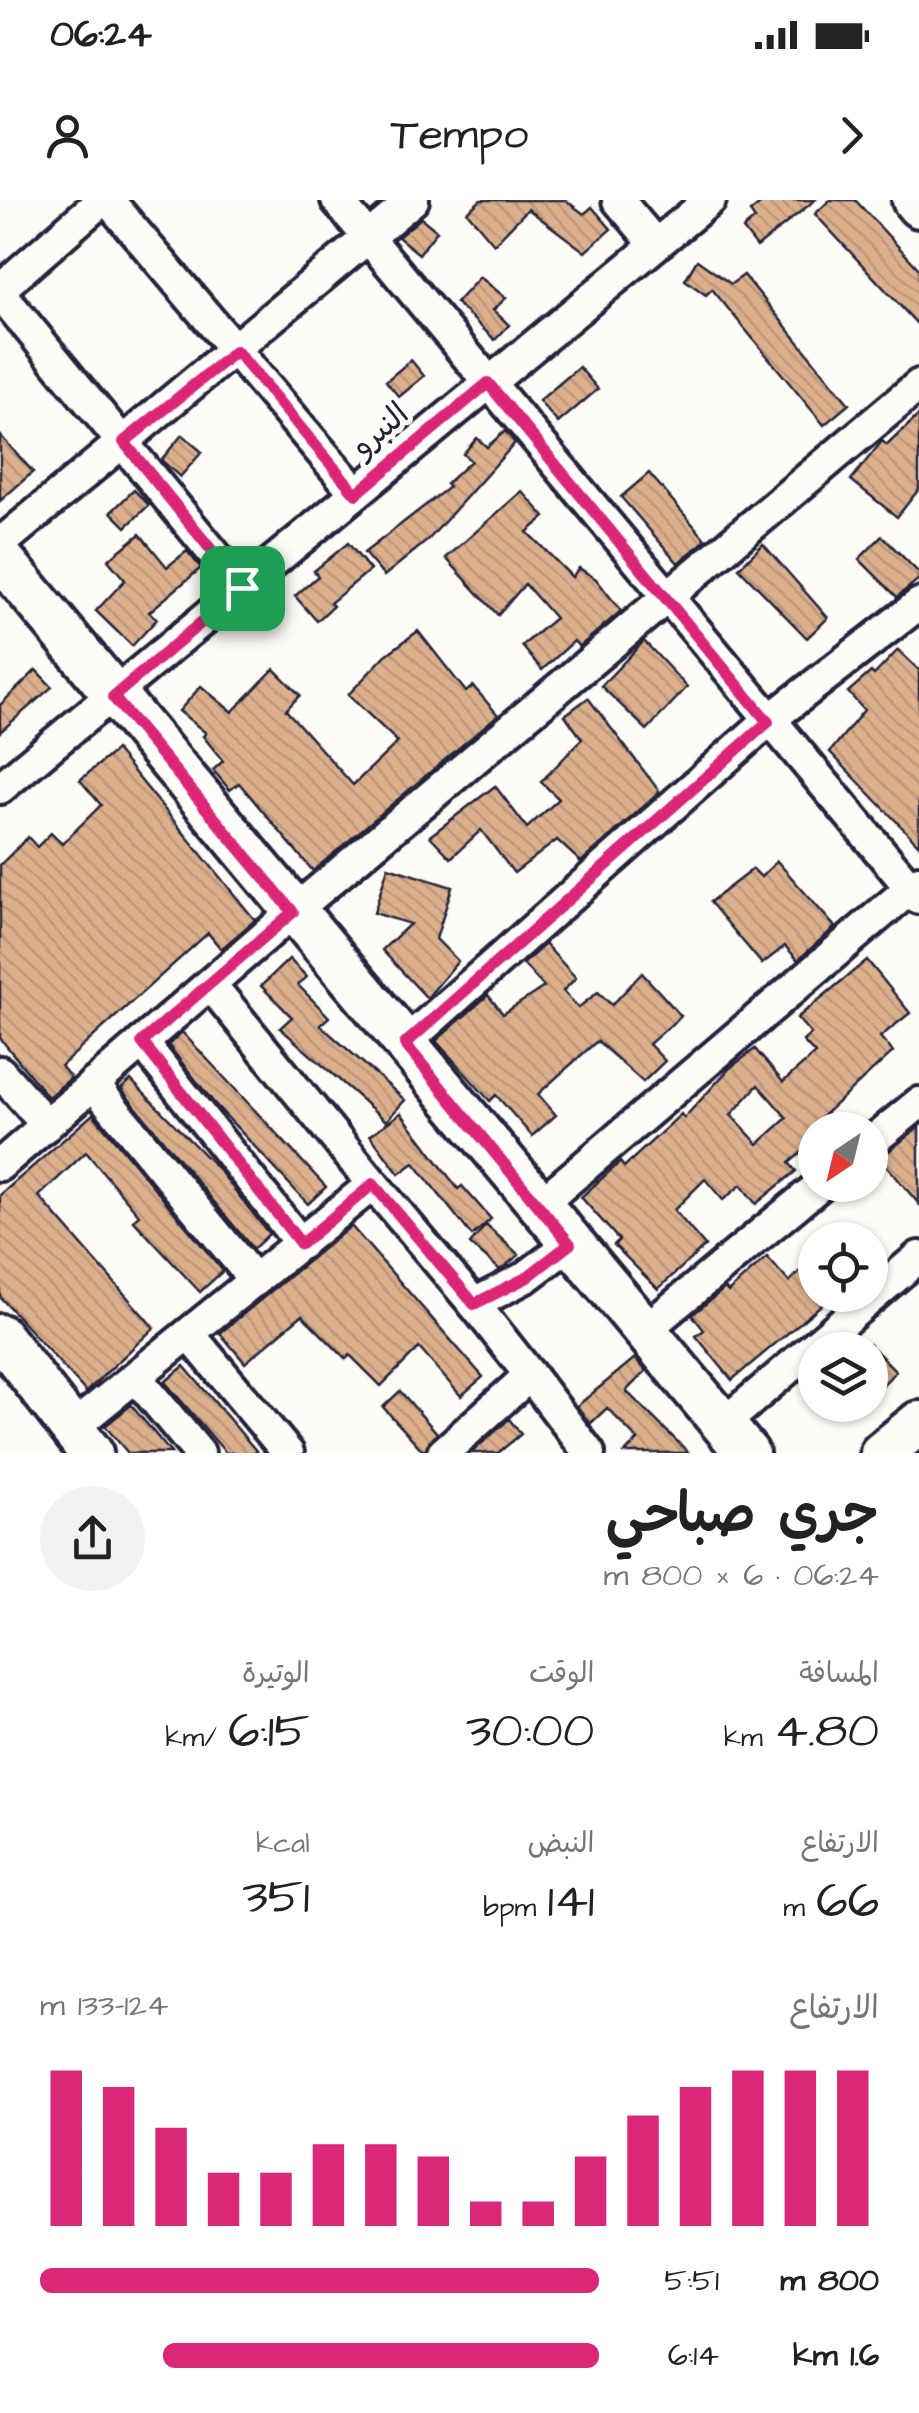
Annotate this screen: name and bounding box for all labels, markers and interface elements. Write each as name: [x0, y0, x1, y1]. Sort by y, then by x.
text: 06:24: [50, 9, 152, 61]
text: Tempo: [391, 104, 528, 166]
icon: person: [40, 108, 95, 163]
icon: forward: [824, 108, 879, 163]
street label: النبرو: [340, 392, 419, 469]
pin: [200, 546, 285, 631]
icon: arrive: [215, 561, 270, 616]
north arrow: [798, 1112, 888, 1202]
map controls: [798, 1112, 888, 1422]
button: locate: [798, 1222, 888, 1312]
button: layers: [798, 1332, 888, 1422]
text: جري صباحي: [606, 1477, 879, 1553]
button: share: [40, 1486, 145, 1591]
text: 06:24 · 6 × 800 m: [604, 1553, 879, 1598]
text: الوتيرة: [242, 1654, 310, 1693]
text: الوقت: [529, 1654, 594, 1693]
text: المسافة: [799, 1654, 879, 1693]
text: 6:15: [228, 1697, 310, 1766]
text: 30:00: [466, 1697, 594, 1766]
text: 4.80: [774, 1697, 879, 1766]
text: /km: [165, 1718, 228, 1757]
text: km: [724, 1718, 774, 1757]
text: kcal: [256, 1824, 310, 1863]
text: النبض: [527, 1824, 594, 1863]
text: الارتفاع: [800, 1824, 879, 1863]
text: 351: [242, 1863, 310, 1932]
text: 141: [548, 1867, 594, 1936]
text: 66: [816, 1867, 879, 1936]
text: bpm: [483, 1888, 548, 1927]
text: m: [783, 1888, 816, 1927]
text: 124–133 m: [40, 1983, 169, 2028]
text: الارتفاع: [789, 1986, 879, 2031]
text: 5:51: [664, 2258, 719, 2303]
text: 800 m: [780, 2258, 879, 2303]
text: 6:14: [668, 2333, 719, 2378]
text: 1.6 km: [793, 2333, 879, 2378]

